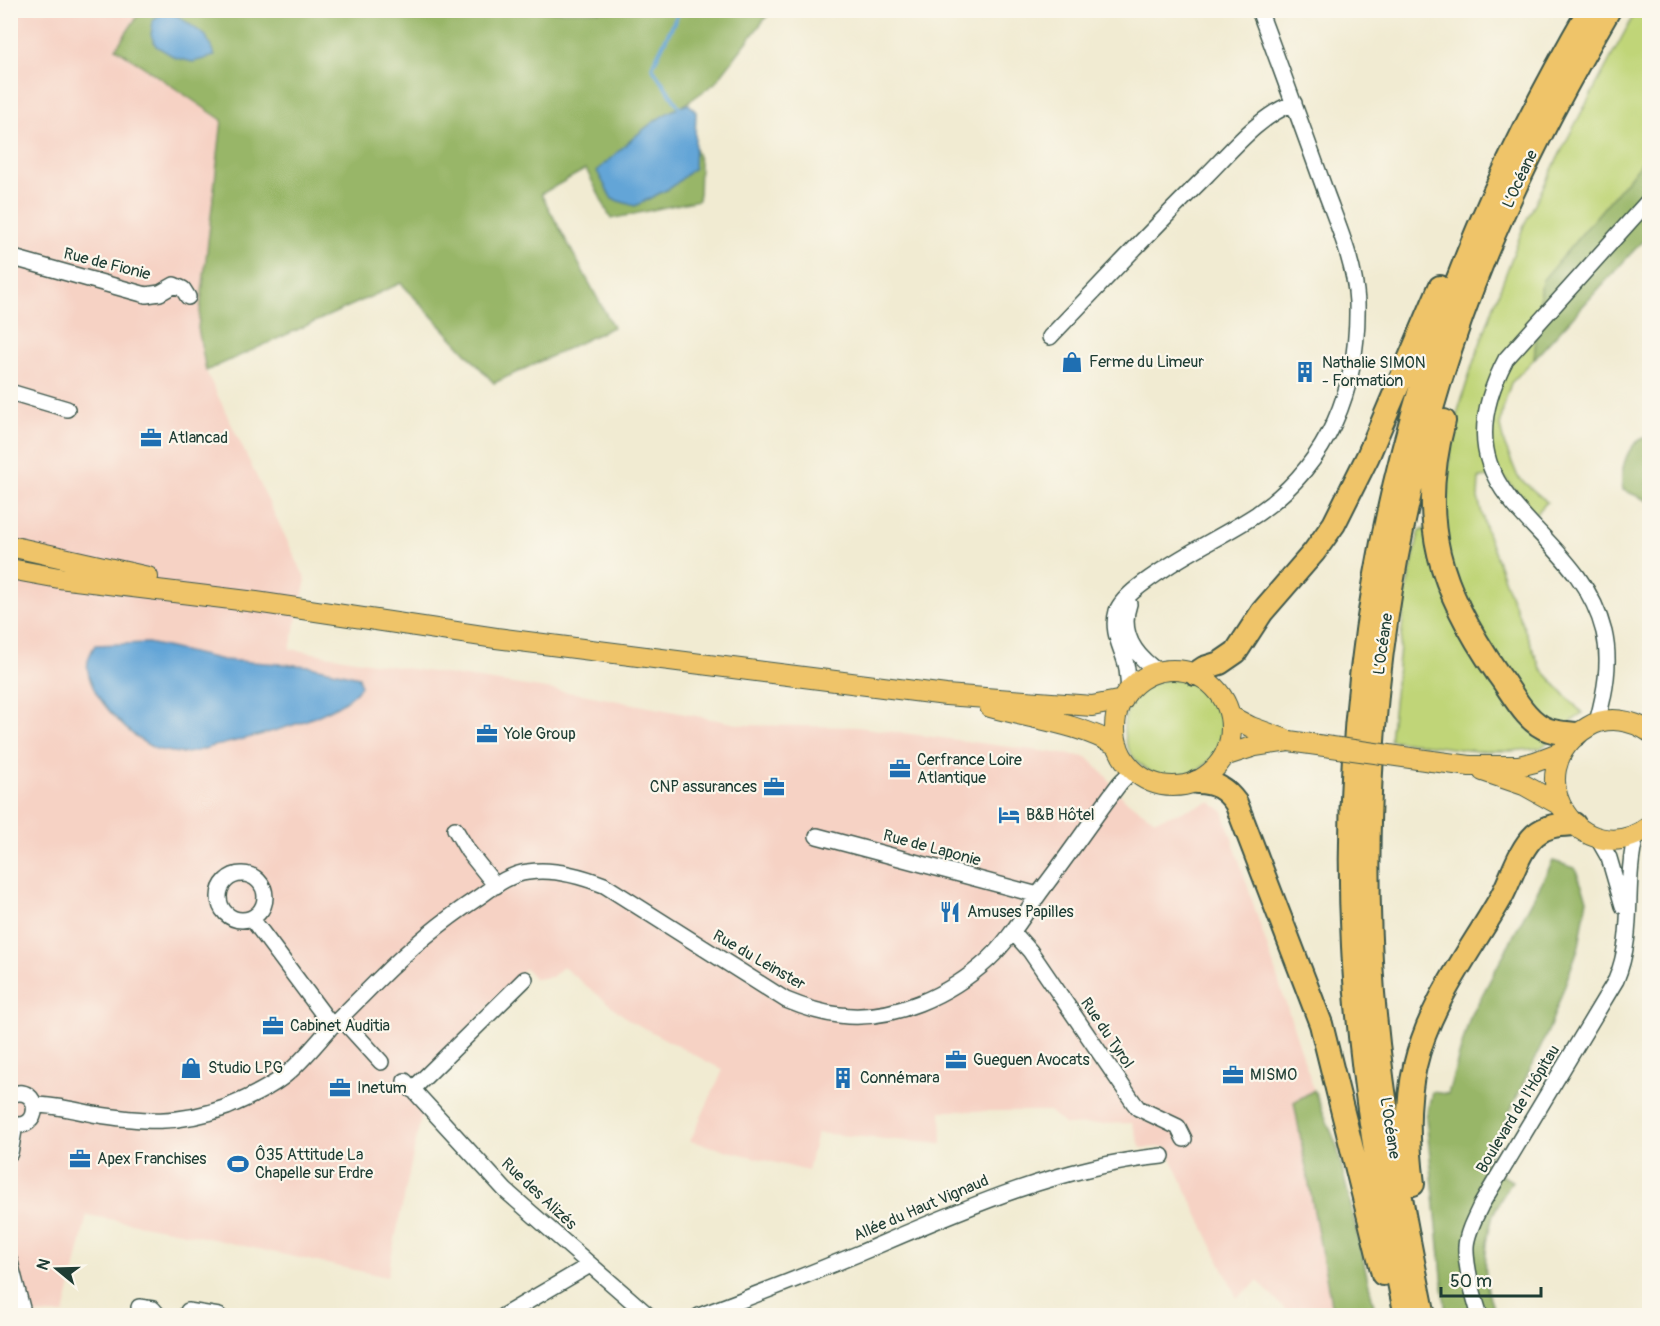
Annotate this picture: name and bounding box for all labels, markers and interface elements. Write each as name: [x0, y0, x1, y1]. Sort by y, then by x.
street label: L’Océane: [1498, 147, 1542, 211]
street label: Rue de Fionie: [62, 244, 153, 284]
shop icon: Ferme du Limeur: [1060, 350, 1084, 374]
place label: Ferme du Limeur: [1089, 352, 1204, 372]
place label: Nathalie SIMON - Formation: [1322, 353, 1426, 391]
building icon: Nathalie SIMON - Formation: [1293, 360, 1317, 384]
office icon: Atlancad: [139, 426, 163, 450]
place label: Atlancad: [168, 428, 228, 448]
street label: L’Océane: [1369, 612, 1397, 676]
office icon: Yole Group: [475, 722, 499, 746]
place label: Yole Group: [503, 724, 576, 744]
place label: Cerfrance Loire Atlantique: [917, 750, 1022, 788]
office icon: Cerfrance Loire Atlantique: [888, 757, 912, 781]
office icon: CNP assurances: [762, 775, 786, 799]
place label: CNP assurances: [650, 777, 757, 797]
hotel icon: B&B Hôtel: [997, 803, 1021, 827]
place label: B&B Hôtel: [1026, 805, 1095, 825]
street label: Rue de Laponie: [881, 825, 983, 871]
restaurant icon: Amuses Papilles: [938, 900, 962, 924]
place label: Amuses Papilles: [967, 902, 1074, 922]
street label: Rue du Leinster: [709, 925, 809, 995]
street label: Rue du Tyrol: [1076, 994, 1138, 1072]
office icon: Cabinet Auditia: [261, 1014, 285, 1038]
place label: Cabinet Auditia: [290, 1016, 390, 1036]
street label: Boulevard de l'Hôpitau: [1472, 1041, 1564, 1177]
office icon: Gueguen Avocats: [944, 1048, 968, 1072]
place label: Gueguen Avocats: [973, 1050, 1090, 1070]
shop icon: Studio LPG: [179, 1056, 203, 1080]
place label: Studio LPG: [208, 1058, 283, 1078]
office icon: MISMO: [1221, 1063, 1245, 1087]
place label: MISMO: [1250, 1065, 1297, 1085]
building icon: Connémara: [831, 1066, 855, 1090]
place label: Connémara: [860, 1068, 940, 1088]
office icon: Inetum: [328, 1076, 352, 1100]
place label: Inetum: [357, 1078, 407, 1098]
street label: L’Océane: [1375, 1096, 1405, 1160]
place label: Ô35 Attitude La Chapelle sur Erdre: [255, 1145, 373, 1183]
office icon: Apex Franchises: [68, 1147, 92, 1171]
place label: Apex Franchises: [97, 1149, 207, 1169]
sports icon: Ô35 Attitude La Chapelle sur Erdre: [226, 1152, 250, 1176]
street label: Rue des Alizés: [497, 1154, 581, 1234]
street label: Allée du Haut Vignaud: [850, 1170, 992, 1246]
north arrow: [27, 1239, 87, 1299]
text: N: [33, 1256, 55, 1273]
scale bar: [1441, 1260, 1542, 1298]
text: 50 m: [1450, 1270, 1492, 1293]

